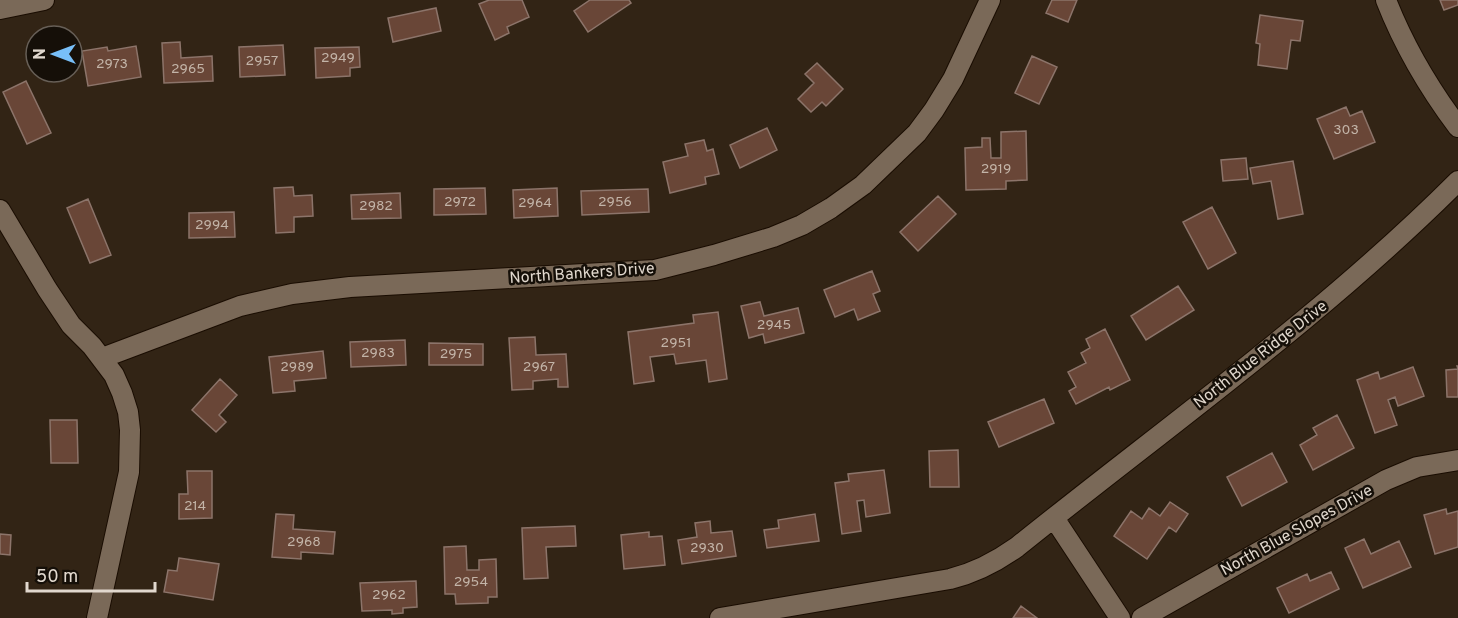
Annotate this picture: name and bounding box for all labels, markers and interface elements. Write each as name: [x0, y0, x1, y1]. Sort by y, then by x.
north arrow: [24, 24, 84, 84]
text: N: [31, 48, 51, 60]
house number: 2949: [321, 50, 355, 67]
house number: 2957: [246, 53, 278, 70]
house number: 2973: [96, 56, 128, 73]
house number: 2965: [171, 61, 205, 78]
house number: 303: [1333, 122, 1359, 139]
house number: 2919: [981, 161, 1011, 178]
house number: 2972: [444, 194, 476, 211]
house number: 2956: [598, 194, 632, 211]
house number: 2964: [518, 195, 552, 212]
house number: 2982: [359, 198, 393, 215]
house number: 2994: [195, 217, 229, 234]
street label: North Bankers Drive: [509, 259, 655, 289]
street label: North Blue Ridge Drive: [1190, 297, 1332, 413]
house number: 2945: [757, 317, 791, 334]
house number: 2951: [661, 335, 691, 352]
house number: 2983: [361, 345, 395, 362]
house number: 2975: [440, 346, 472, 363]
house number: 2989: [280, 359, 314, 376]
house number: 2967: [523, 359, 555, 376]
street label: North Blue Slopes Drive: [1218, 481, 1376, 581]
house number: 214: [184, 498, 206, 515]
house number: 2968: [287, 534, 321, 551]
house number: 2930: [690, 540, 724, 557]
scale bar: [27, 555, 154, 593]
text: 50 m: [36, 566, 78, 589]
house number: 2954: [454, 574, 488, 591]
house number: 2962: [372, 587, 406, 604]

